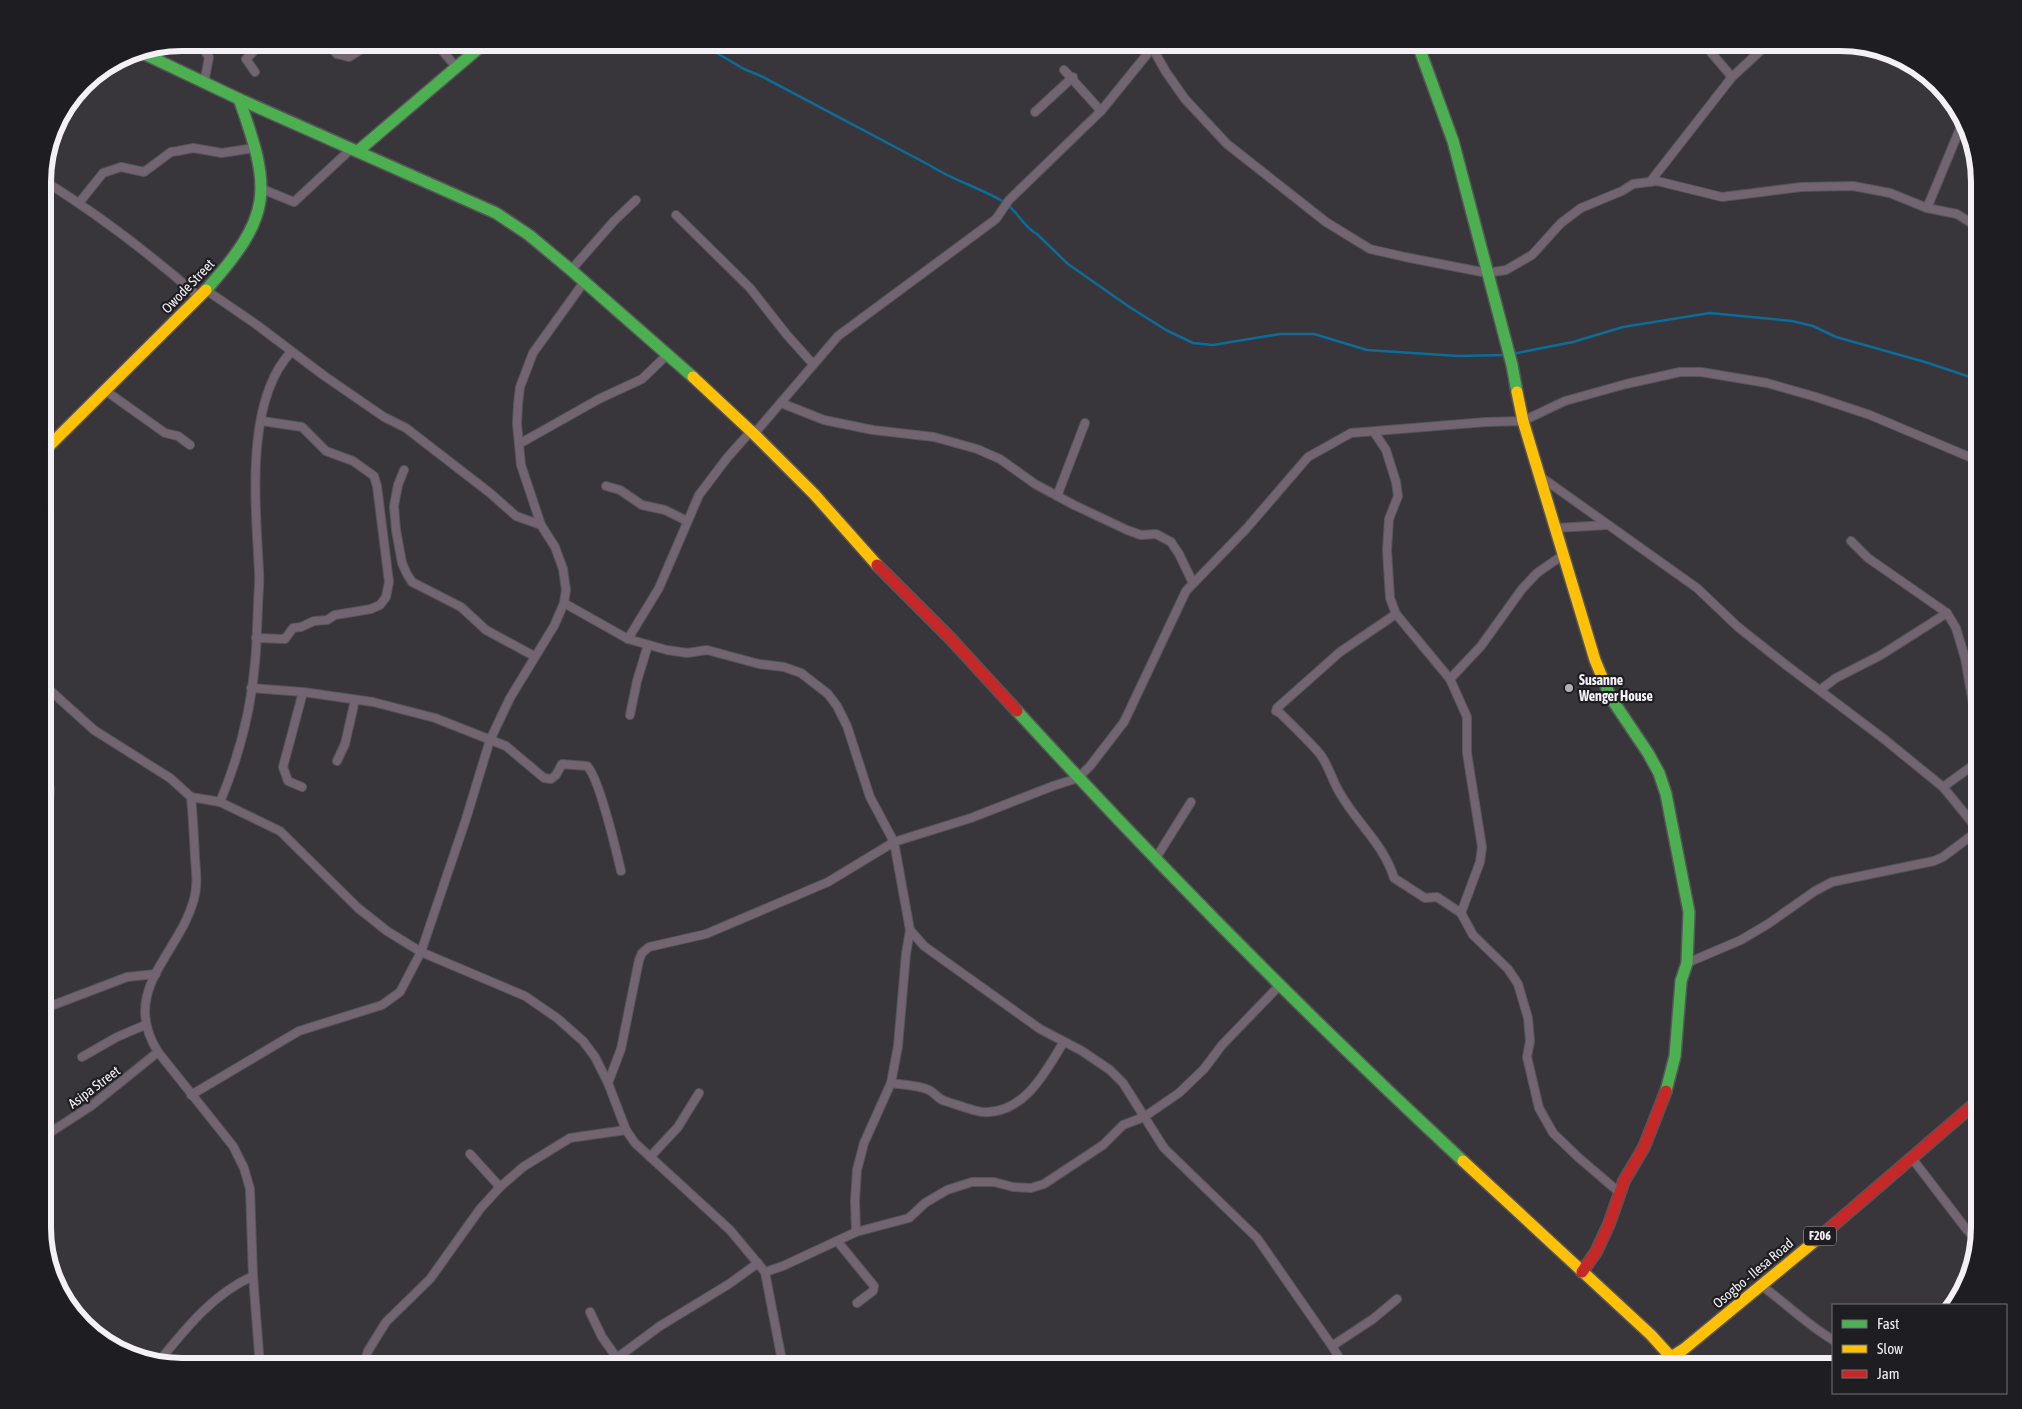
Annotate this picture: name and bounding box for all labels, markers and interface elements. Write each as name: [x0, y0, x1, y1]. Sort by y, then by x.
street label: Owode Street: [158, 256, 218, 316]
place label: Susanne Wenger House: [1578, 672, 1653, 704]
marker: Susanne Wenger House: [1563, 682, 1575, 694]
street label: Asipa Street: [65, 1062, 123, 1112]
road number: F206: [1804, 1226, 1836, 1246]
street label: Osogbo - Ilesa Road: [1710, 1235, 1796, 1311]
legend: [1832, 1304, 2007, 1394]
text: Fast: [1877, 1315, 1899, 1332]
text: Slow: [1877, 1340, 1903, 1357]
text: Jam: [1877, 1365, 1900, 1382]

